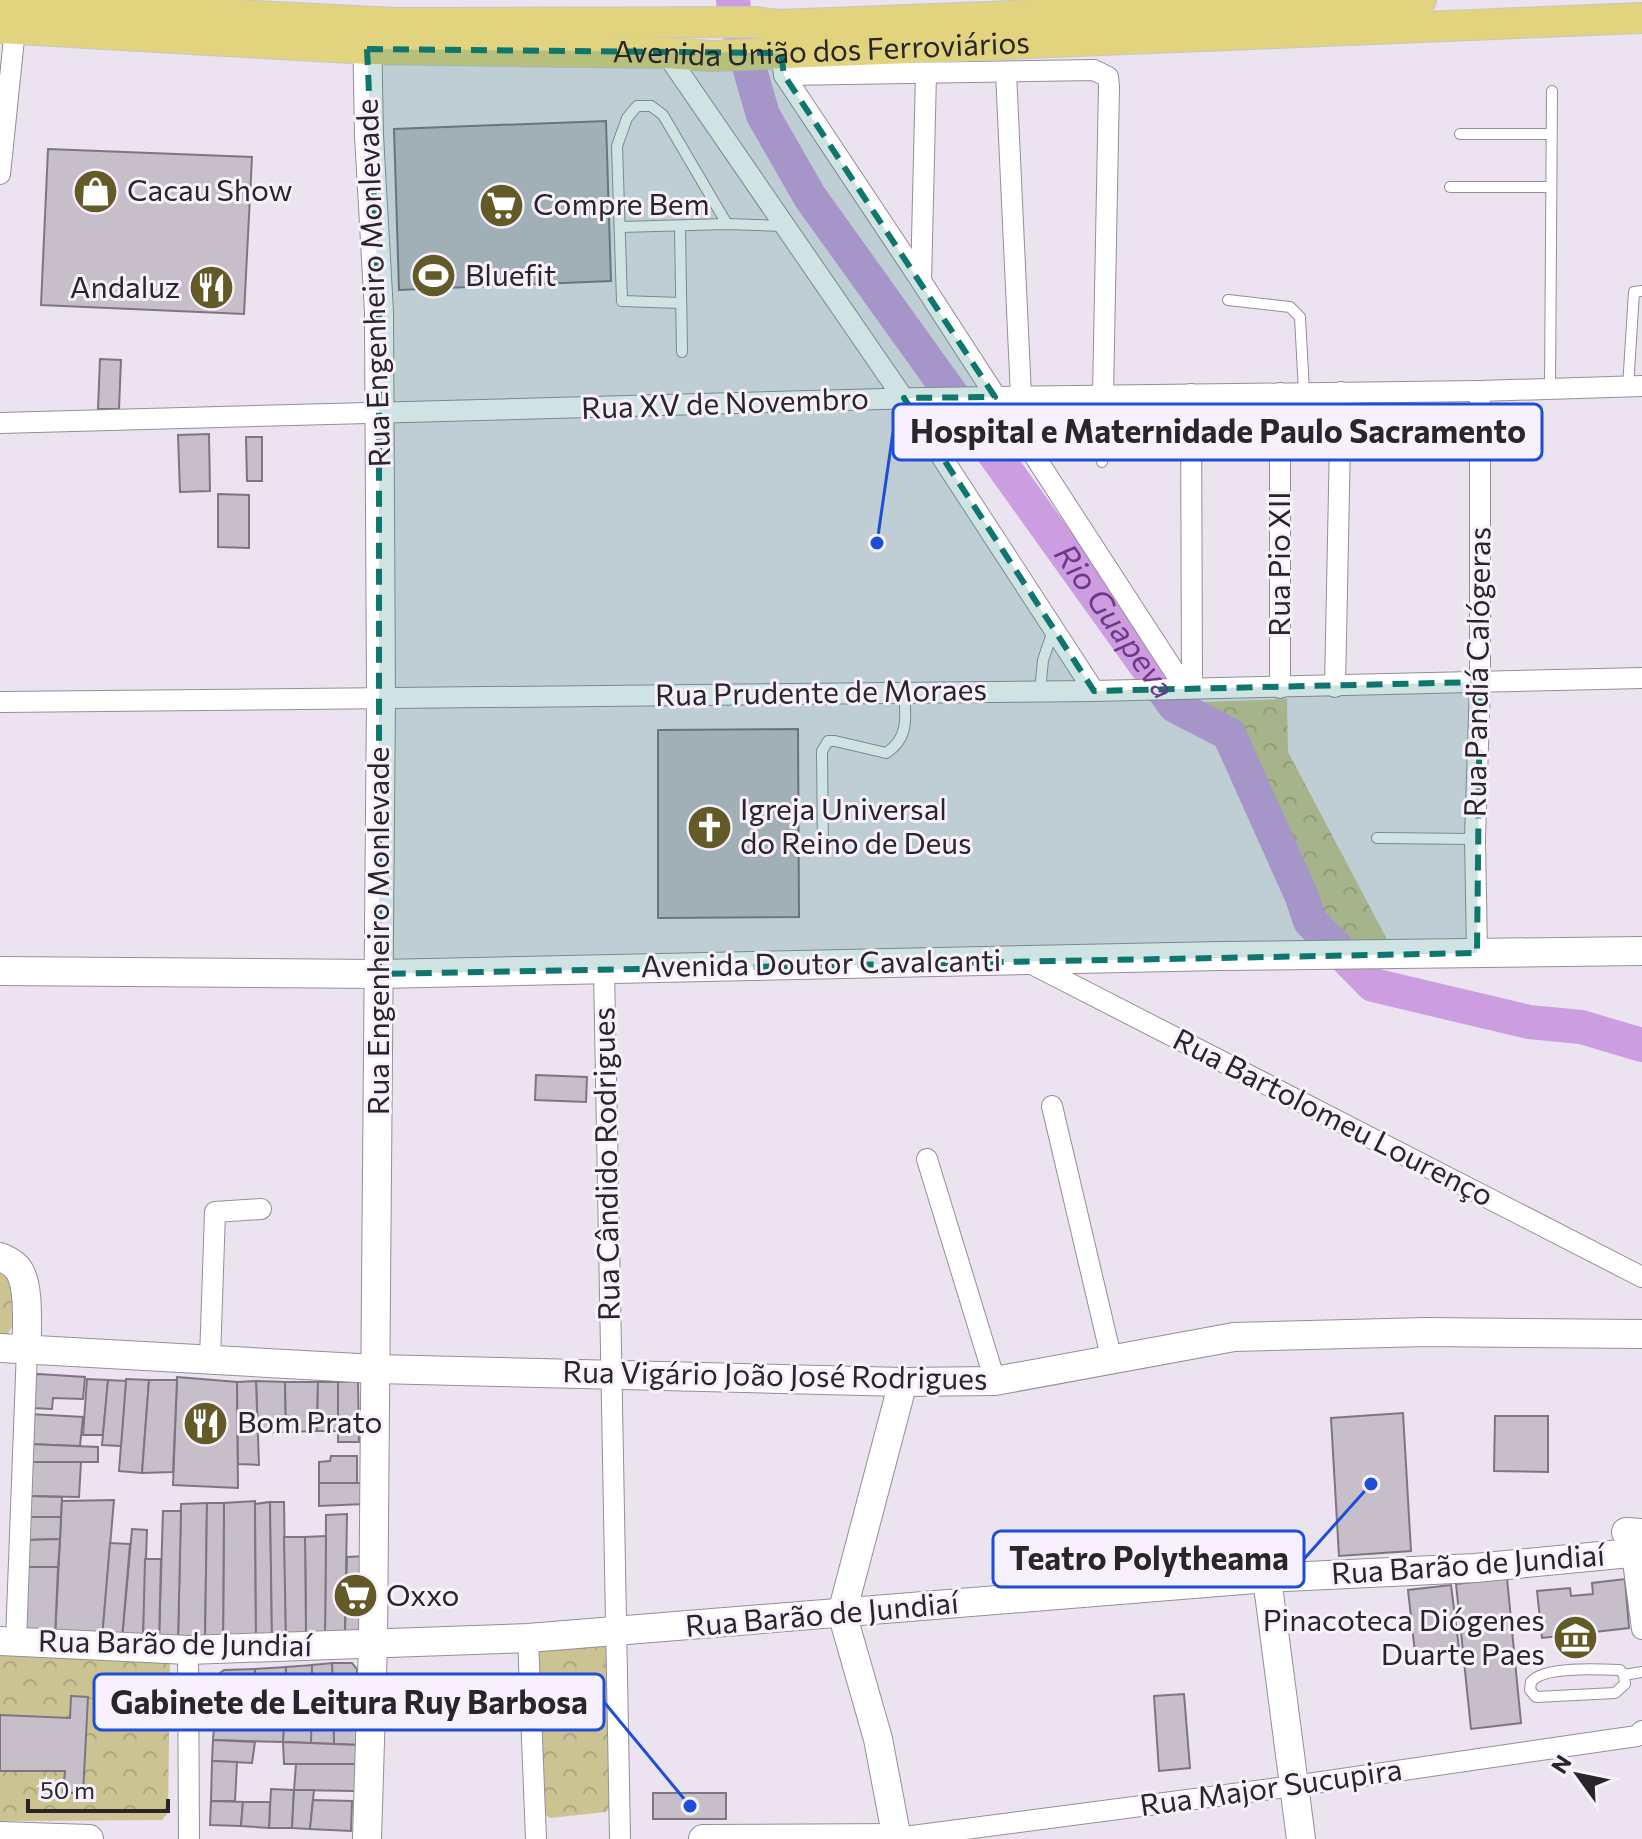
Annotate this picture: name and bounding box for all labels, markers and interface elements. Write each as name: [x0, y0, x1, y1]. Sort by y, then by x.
street label: Avenida União dos Ferroviários: [612, 22, 1030, 72]
street label: Rua Engenheiro Monlevade: [347, 98, 396, 468]
shop icon: Cacau Show: [72, 167, 120, 215]
place label: Cacau Show: [127, 170, 292, 207]
supermarket icon: Compre Bem: [478, 181, 526, 229]
place label: Compre Bem: [533, 184, 710, 221]
sports icon: Bluefit: [410, 252, 458, 300]
place label: Bluefit: [465, 255, 556, 292]
restaurant icon: Andaluz: [187, 264, 235, 312]
place label: Andaluz: [70, 267, 180, 304]
street label: Rua XV de Novembro: [580, 378, 869, 425]
callout: Hospital e Maternidade Paulo Sacramento: [893, 404, 1542, 460]
text: Hospital e Maternidade Paulo Sacramento: [910, 410, 1526, 450]
street label: Rua Pio XII: [1259, 491, 1296, 637]
street label: Rua Pandiá Calógeras: [1454, 526, 1497, 818]
water label: Rio Guapeva: [1047, 535, 1185, 706]
street label: Rua Prudente de Moraes: [655, 669, 987, 712]
street label: Rua Engenheiro Monlevade: [358, 747, 395, 1115]
place label: Igreja Universal do Reino de Deus: [740, 789, 972, 860]
church icon: Igreja Universal do Reino de Deus: [685, 803, 733, 851]
street label: Avenida Doutor Cavalcanti: [640, 940, 1001, 983]
street label: Rua Cândido Rodrigues: [583, 1007, 626, 1321]
street label: Rua Bartolomeu Lourenço: [1168, 1019, 1500, 1213]
street label: Rua Vigário João José Rodrigues: [562, 1351, 988, 1396]
restaurant icon: Bom Prato: [182, 1399, 230, 1447]
place label: Bom Prato: [237, 1402, 382, 1439]
callout: Teatro Polytheama: [993, 1531, 1304, 1587]
street label: Rua Barão de Jundiaí: [1330, 1534, 1607, 1591]
text: Teatro Polytheama: [1009, 1537, 1289, 1577]
supermarket icon: Oxxo: [331, 1572, 379, 1620]
place label: Oxxo: [386, 1575, 459, 1612]
street label: Rua Barão de Jundiaí: [684, 1582, 961, 1643]
place label: Pinacoteca Diógenes Duarte Paes: [1263, 1600, 1545, 1671]
museum icon: Pinacoteca Diógenes Duarte Paes: [1552, 1614, 1600, 1662]
street label: Rua Barão de Jundiaí: [38, 1621, 314, 1662]
callout: Gabinete de Leitura Ruy Barbosa: [94, 1674, 604, 1730]
text: Gabinete de Leitura Ruy Barbosa: [110, 1681, 588, 1721]
north arrow: [1538, 1735, 1618, 1815]
street label: Rua Major Sucupira: [1137, 1749, 1404, 1822]
text: N: [1545, 1750, 1577, 1778]
scale bar: [28, 1763, 168, 1813]
text: 50 m: [40, 1775, 95, 1804]

